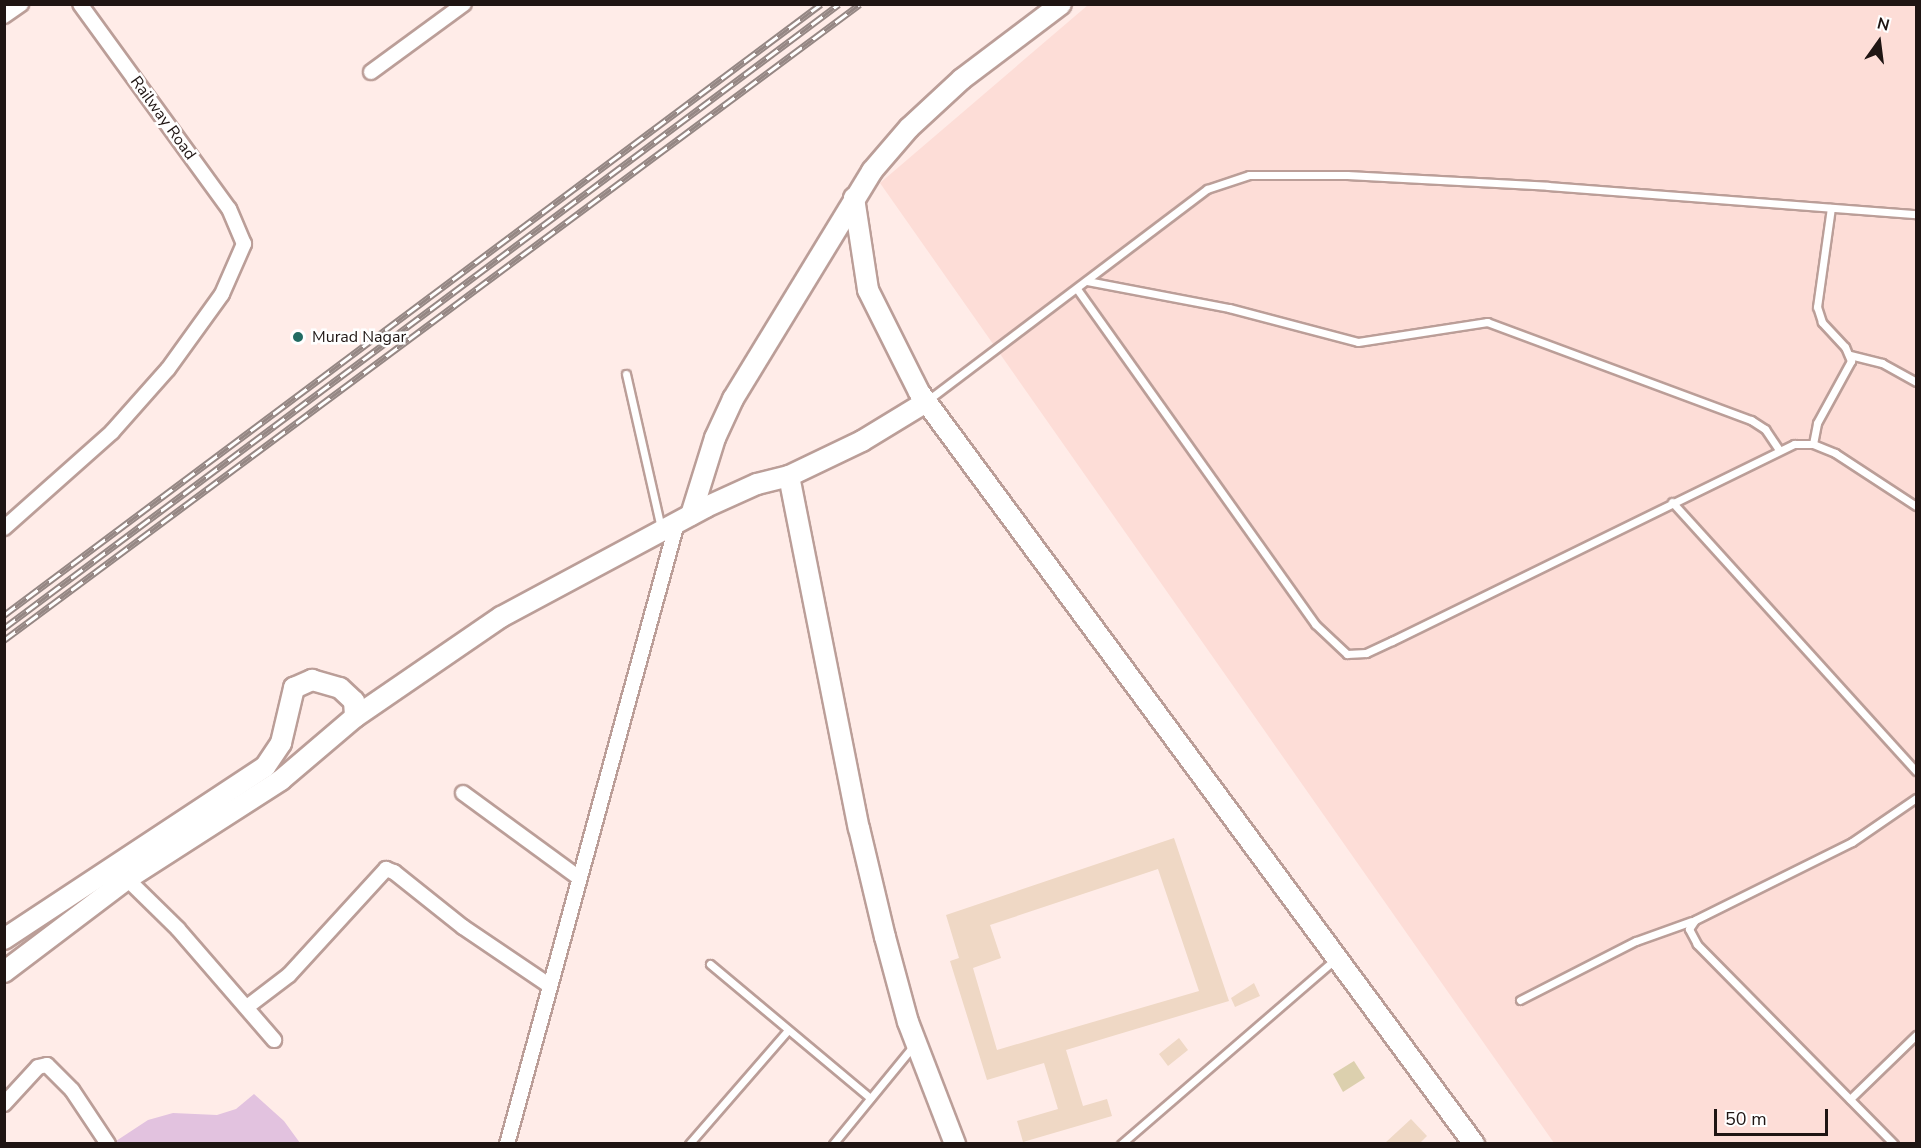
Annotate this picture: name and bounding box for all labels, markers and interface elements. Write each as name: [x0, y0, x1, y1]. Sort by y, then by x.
north arrow: [1849, 12, 1909, 72]
text: N: [1875, 12, 1892, 37]
street label: Railway Road: [126, 72, 200, 164]
place label: Murad Nagar: [312, 327, 406, 347]
marker: Murad Nagar: [289, 328, 307, 346]
scale bar: [1717, 1097, 1831, 1135]
text: 50 m: [1725, 1107, 1767, 1131]

